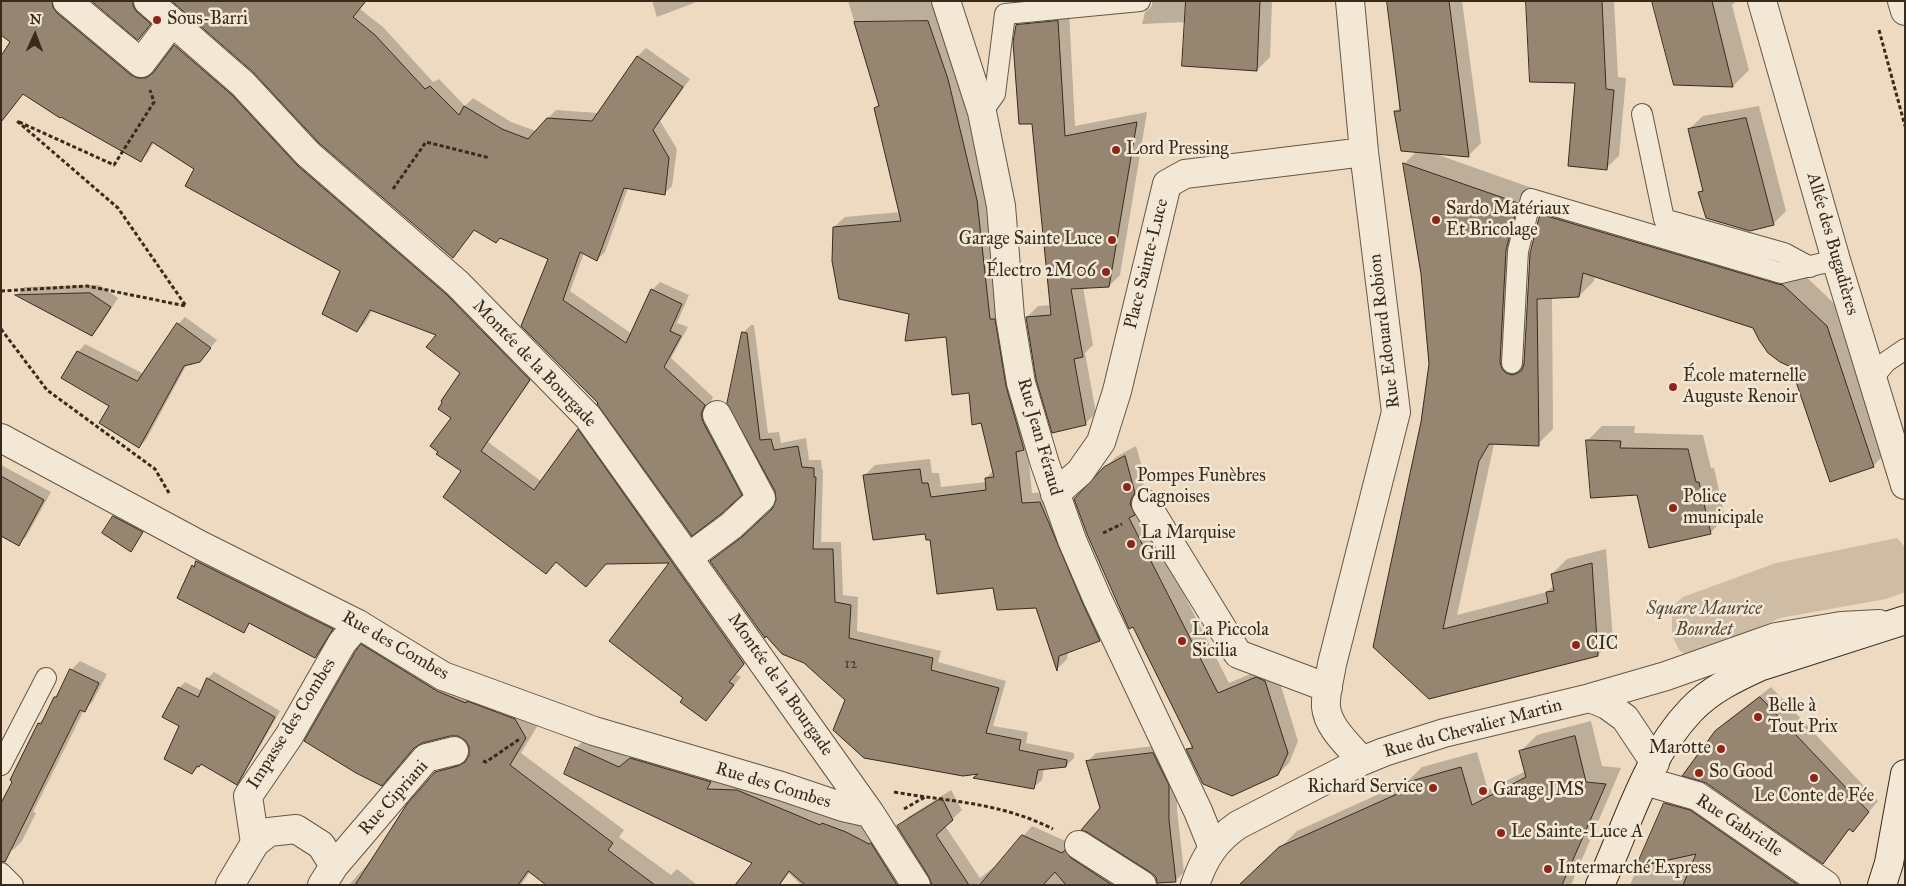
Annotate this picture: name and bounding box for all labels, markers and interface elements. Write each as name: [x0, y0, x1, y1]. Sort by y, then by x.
place label: Sous-Barri: [167, 9, 248, 31]
north arrow: [10, 10, 60, 60]
text: N: [29, 11, 42, 28]
marker: Sous-Barri: [151, 14, 163, 26]
place label: Lord Pressing: [1126, 139, 1229, 161]
marker: Lord Pressing: [1110, 144, 1122, 156]
street label: Allée des Bugadières: [1801, 170, 1863, 318]
street label: Place Sainte-Luce: [1120, 197, 1174, 331]
place label: Sardo Matériaux Et Bricolage: [1446, 199, 1570, 242]
marker: Sardo Matériaux Et Bricolage: [1430, 214, 1442, 226]
place label: Garage Sainte Luce: [959, 229, 1102, 251]
marker: Garage Sainte Luce: [1106, 234, 1118, 246]
street label: Rue Edouard Robion: [1365, 252, 1405, 410]
place label: Électro 2M 06: [986, 261, 1096, 283]
marker: Électro 2M 06: [1100, 266, 1112, 278]
street label: Montée de la Bourgade: [467, 296, 601, 432]
place label: École maternelle Auguste Renoir: [1683, 366, 1807, 408]
street label: Rue Jean Féraud: [1012, 376, 1066, 498]
marker: École maternelle Auguste Renoir: [1667, 381, 1679, 393]
place label: Pompes Funèbres Cagnoises: [1137, 466, 1266, 508]
marker: Pompes Funèbres Cagnoises: [1121, 481, 1133, 493]
place label: Police municipale: [1683, 487, 1764, 530]
marker: Police municipale: [1667, 502, 1679, 514]
place label: La Marquise Grill: [1141, 523, 1236, 566]
marker: La Marquise Grill: [1125, 538, 1137, 550]
park label: Square Maurice Bourdet: [1646, 599, 1762, 642]
street label: Rue des Combes: [338, 607, 452, 685]
street label: Montée de la Bourgade: [723, 610, 837, 760]
place label: La Piccola Sicilia: [1192, 620, 1269, 662]
place label: CIC: [1586, 634, 1618, 656]
marker: La Piccola Sicilia: [1176, 635, 1188, 647]
marker: CIC: [1570, 639, 1582, 651]
street label: Impasse des Combes: [243, 655, 341, 793]
house number: 12: [844, 655, 858, 673]
street label: Rue du Chevalier Martin: [1382, 695, 1564, 763]
place label: Belle à Tout Prix: [1768, 696, 1838, 739]
marker: Belle à Tout Prix: [1752, 711, 1764, 723]
place label: Marotte: [1649, 738, 1711, 760]
marker: Marotte: [1715, 743, 1727, 755]
street label: Rue Cipriani: [355, 756, 433, 840]
street label: Rue des Combes: [713, 758, 833, 814]
place label: So Good: [1709, 762, 1773, 784]
marker: So Good: [1693, 767, 1705, 779]
marker: Le Conte de Fée: [1808, 772, 1820, 784]
place label: Richard Service: [1307, 777, 1423, 799]
place label: Garage JMS: [1493, 780, 1584, 802]
marker: Richard Service: [1427, 782, 1439, 794]
marker: Garage JMS: [1477, 785, 1489, 797]
place label: Le Conte de Fée: [1754, 786, 1874, 808]
street label: Rue Gabrielle: [1692, 790, 1786, 862]
place label: Le Sainte-Luce A: [1511, 822, 1643, 844]
marker: Le Sainte-Luce A: [1495, 827, 1507, 839]
place label: Intermarché Express: [1558, 858, 1711, 880]
marker: Intermarché Express: [1542, 863, 1554, 875]

